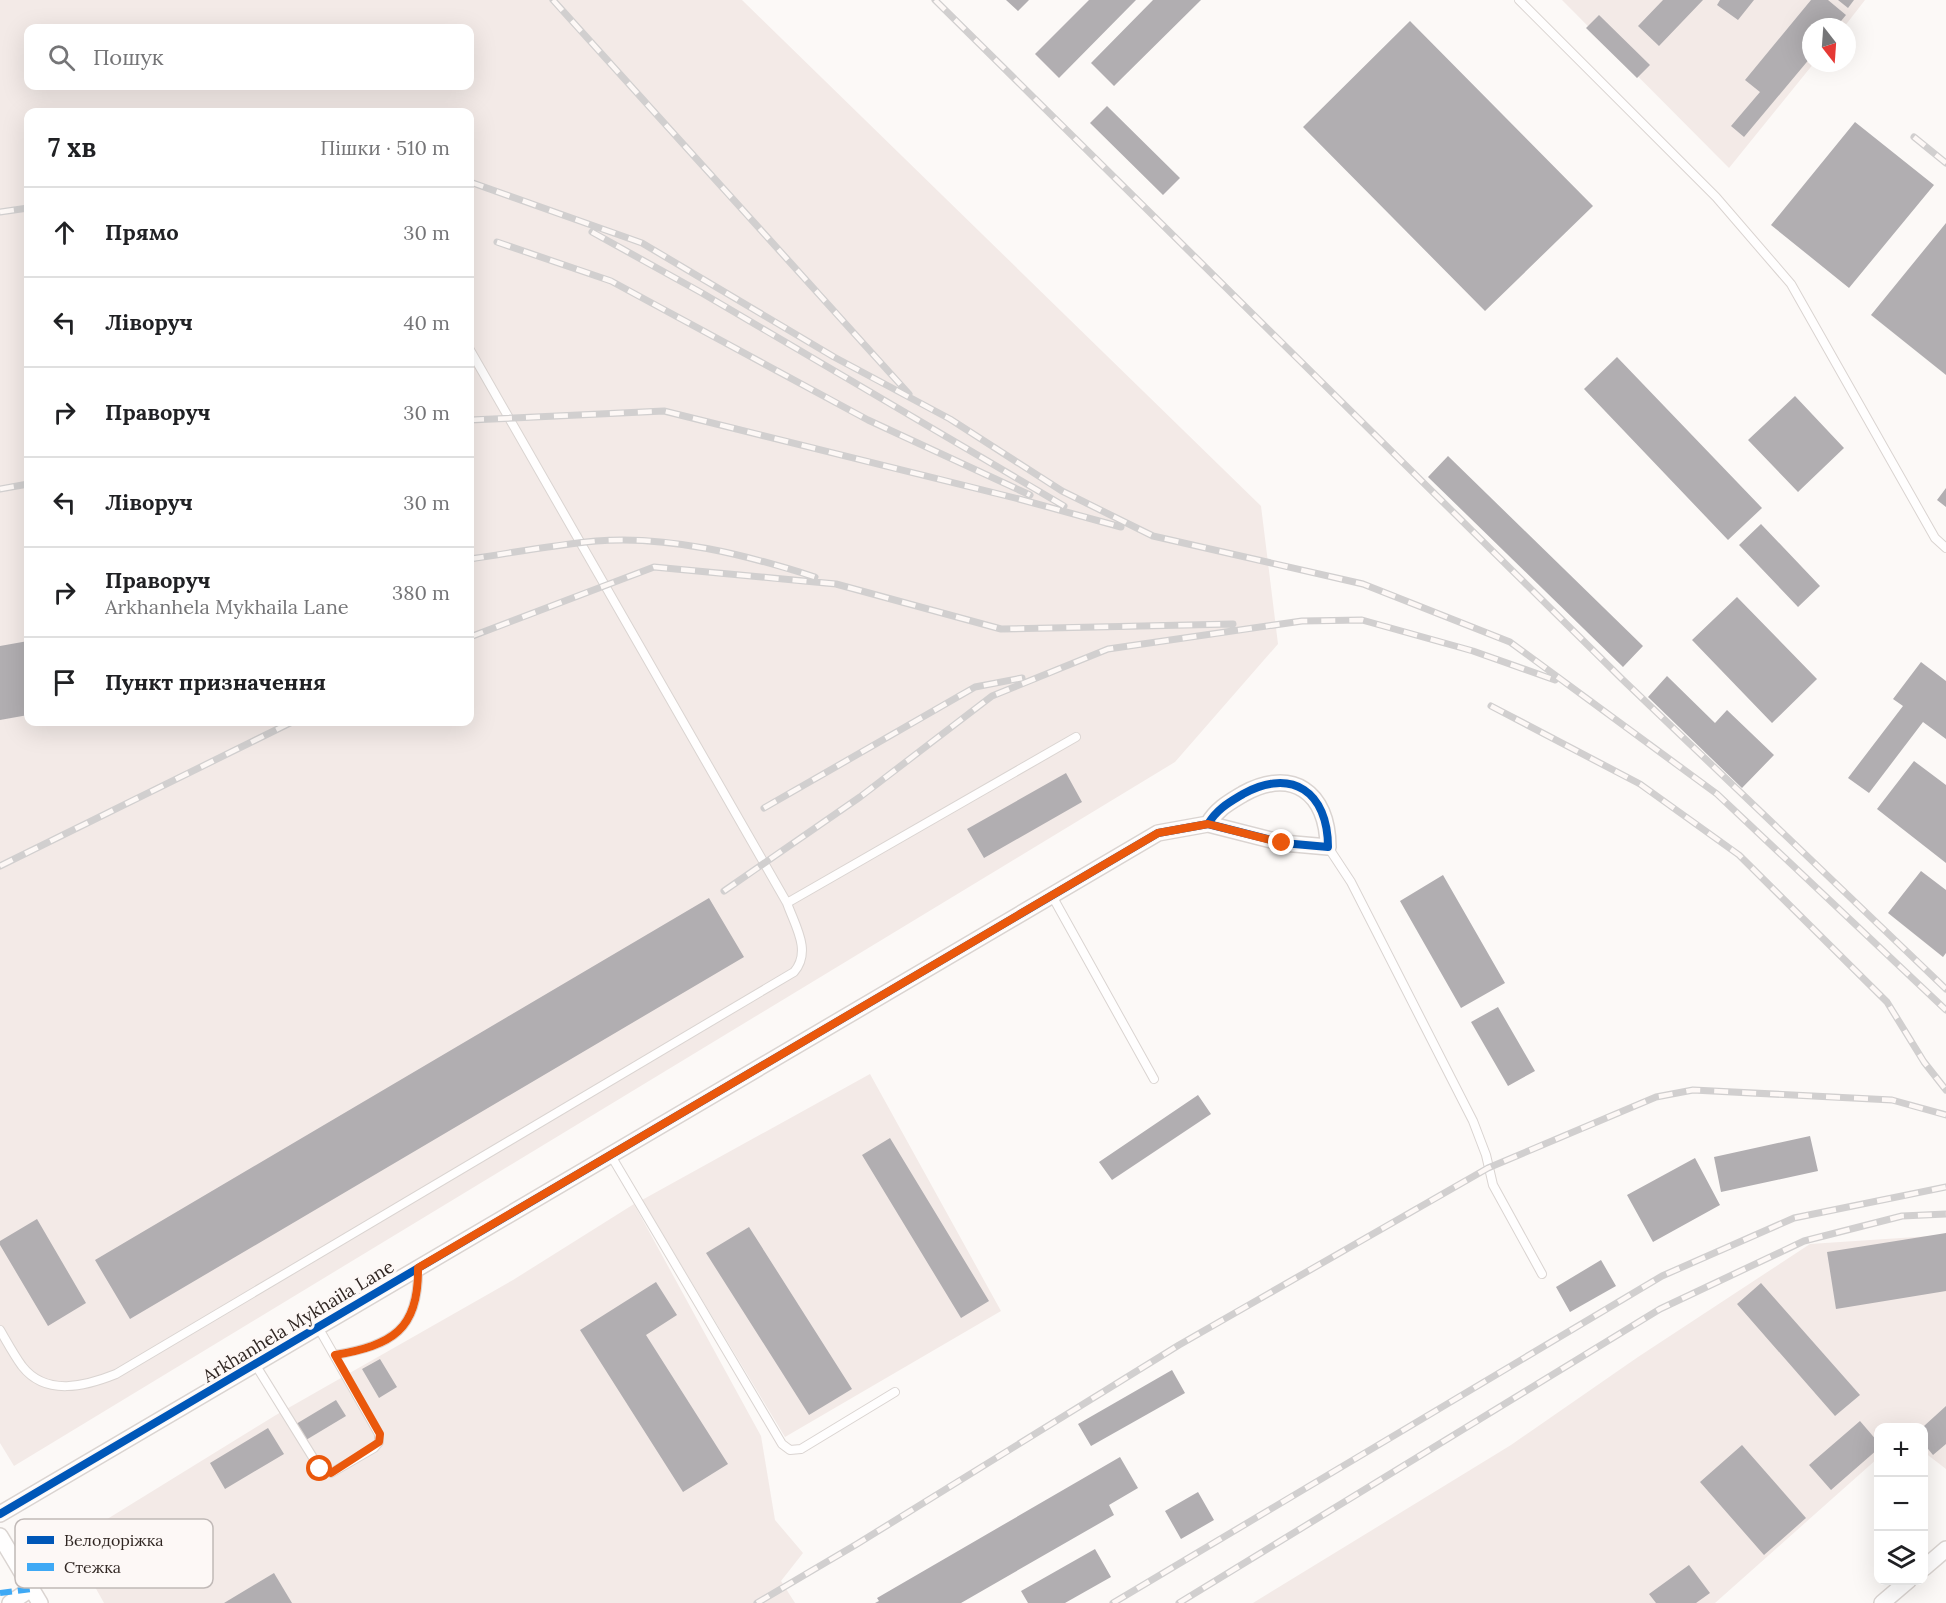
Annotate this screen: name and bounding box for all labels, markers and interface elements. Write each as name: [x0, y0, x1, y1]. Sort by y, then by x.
north arrow: [1802, 18, 1856, 72]
search box: [24, 24, 474, 90]
icon: search: [45, 41, 78, 74]
text: Пошук: [93, 43, 164, 71]
text: 7 хв: [48, 131, 96, 164]
text: Пішки · 510 m: [320, 135, 450, 160]
icon: ahead: [48, 216, 81, 249]
text: Прямо: [105, 218, 179, 246]
text: 30 m: [403, 220, 450, 245]
icon: left: [48, 306, 81, 339]
text: Ліворуч: [105, 308, 193, 336]
text: 40 m: [404, 310, 450, 335]
icon: right: [48, 396, 81, 429]
text: Праворуч: [105, 398, 211, 426]
text: 30 m: [403, 400, 450, 425]
icon: left: [48, 486, 81, 519]
text: Ліворуч: [105, 488, 193, 516]
text: 30 m: [403, 490, 450, 515]
text: Праворуч: [105, 566, 211, 594]
icon: right: [48, 576, 81, 609]
text: 380 m: [392, 580, 450, 605]
text: Arkhanhela Mykhaila Lane: [105, 594, 349, 619]
icon: arrive: [48, 666, 81, 699]
text: Пункт призначення: [105, 668, 326, 696]
route end: [1268, 829, 1294, 855]
street label: Arkhanhela Mykhaila Lane: [197, 1255, 398, 1388]
map controls: [1874, 1423, 1928, 1585]
button: +: [1874, 1423, 1928, 1477]
route start: [306, 1455, 332, 1481]
button: −: [1874, 1477, 1928, 1531]
legend: [15, 1519, 213, 1588]
text: Велодоріжка: [64, 1530, 164, 1550]
button: layers: [1874, 1531, 1928, 1585]
text: Стежка: [64, 1557, 121, 1577]

